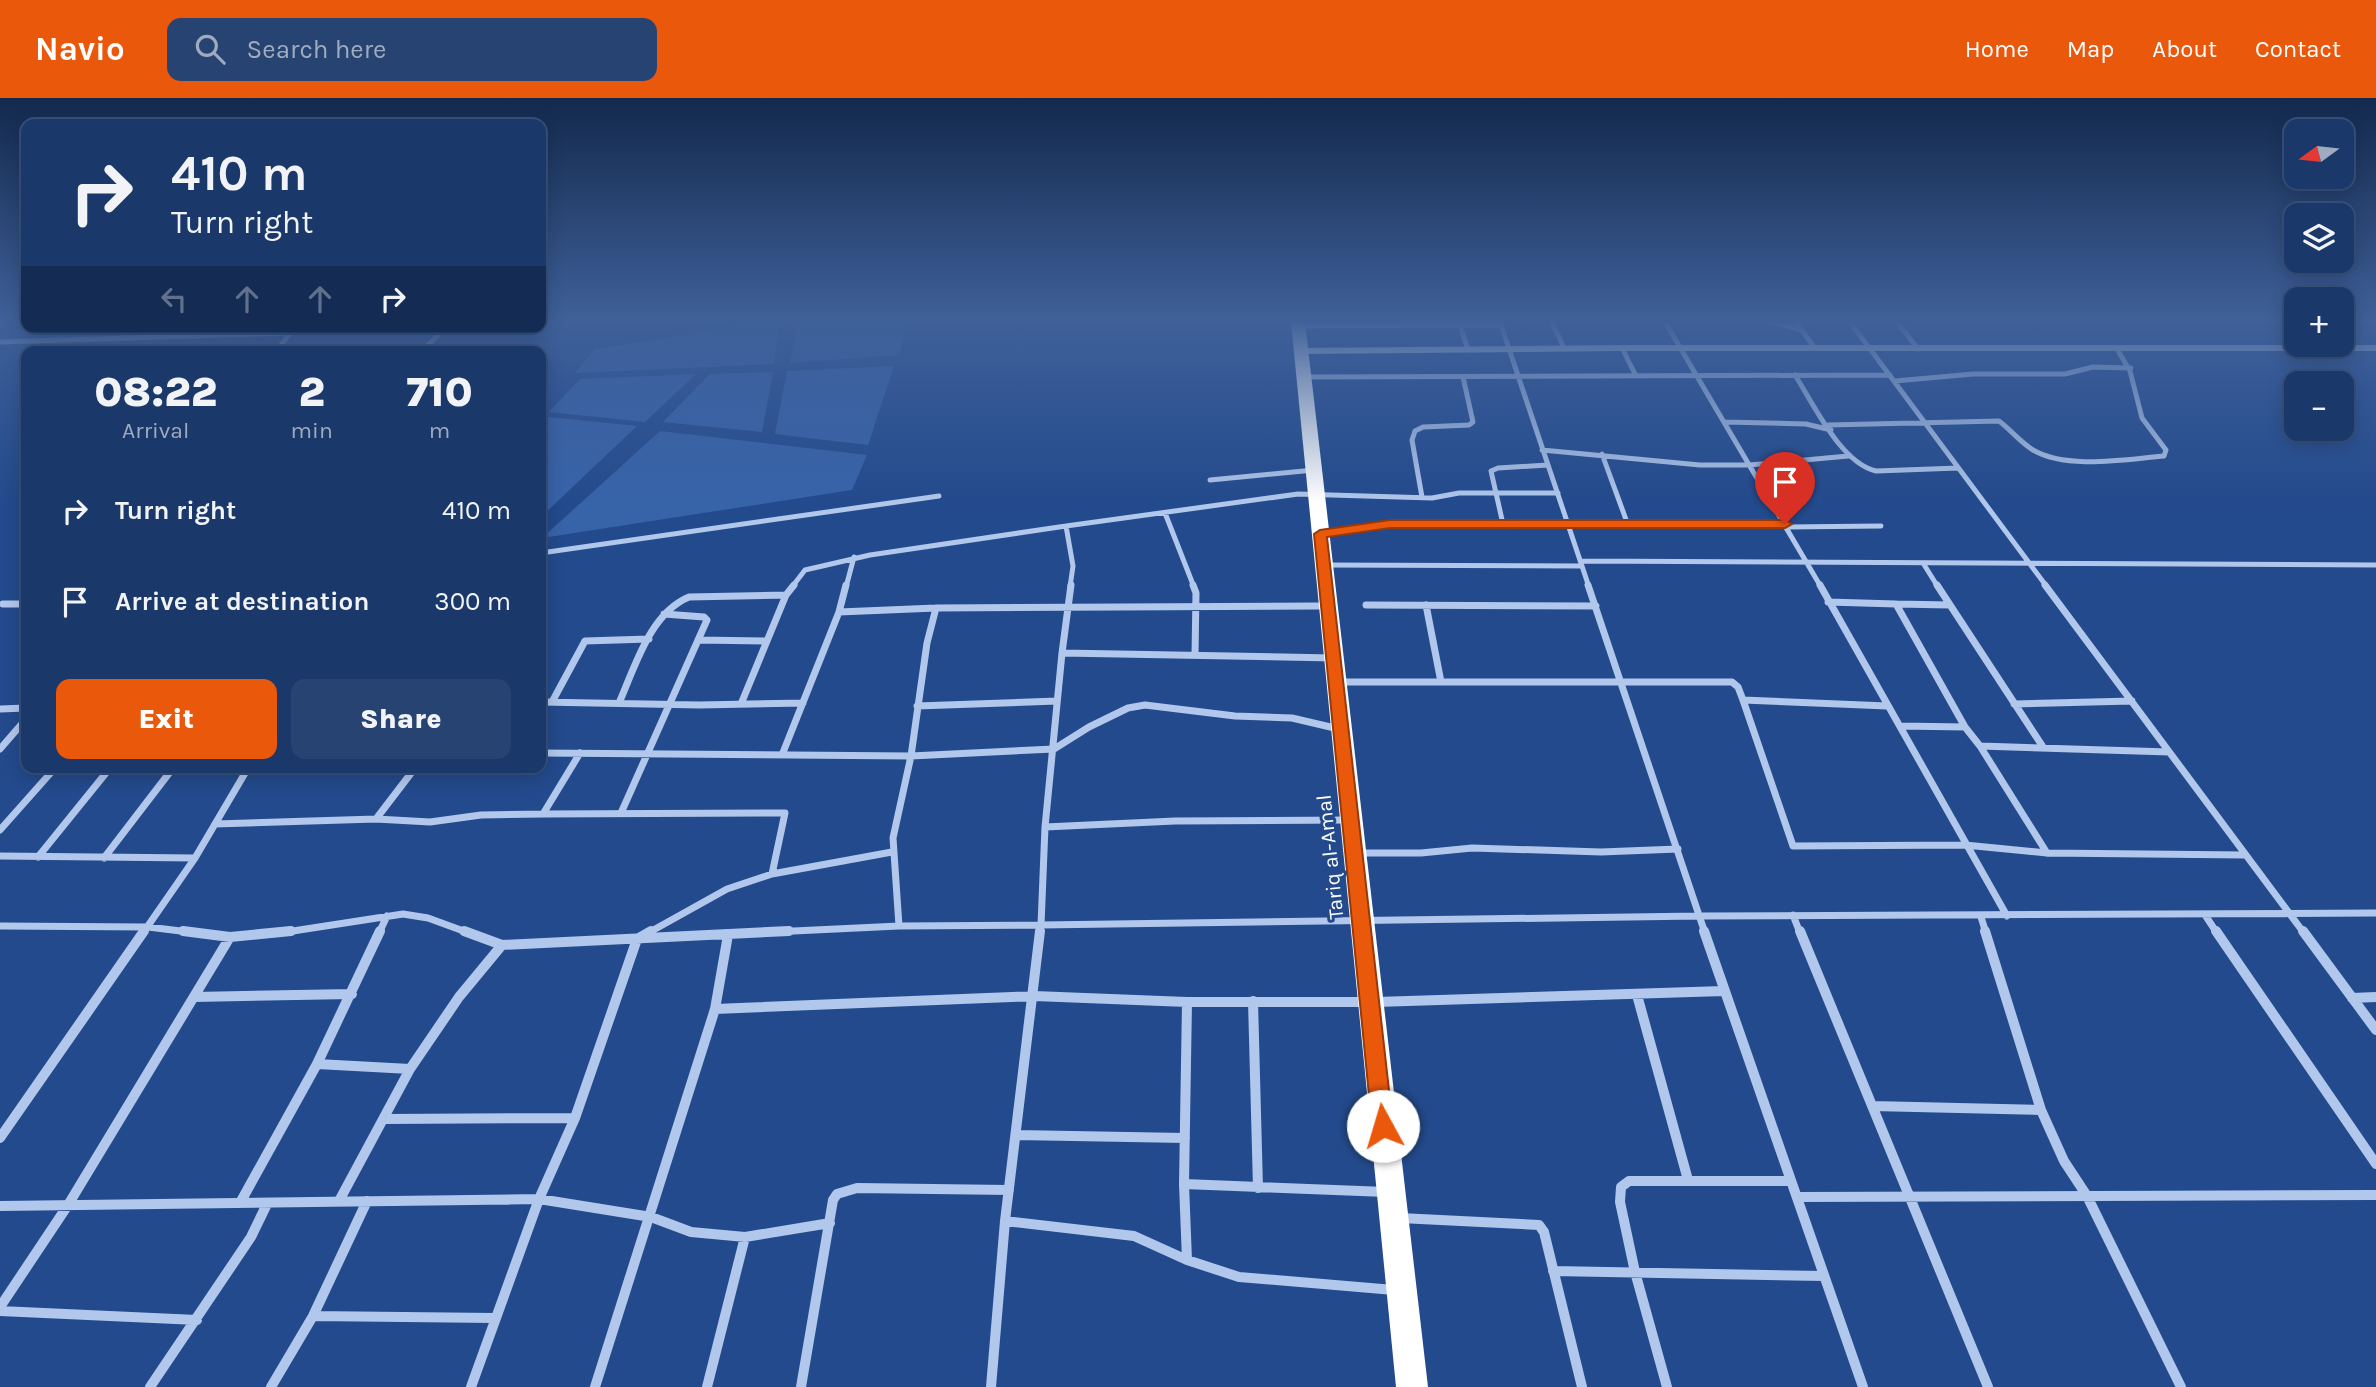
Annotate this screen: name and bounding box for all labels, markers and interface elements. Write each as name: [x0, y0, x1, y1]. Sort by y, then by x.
search box: [167, 18, 657, 81]
text: Navio: [35, 30, 125, 68]
icon: search: [191, 30, 229, 68]
text: Search here: [247, 34, 386, 65]
text: Home: [1965, 35, 2029, 63]
text: Map: [2067, 35, 2114, 63]
text: About: [2152, 35, 2217, 63]
text: Contact: [2255, 35, 2341, 63]
north arrow: [2284, 119, 2354, 189]
map controls: [2284, 119, 2354, 441]
text: 410 m: [171, 145, 308, 202]
icon: right: [56, 147, 147, 238]
button: layers: [2284, 203, 2354, 273]
text: Turn right: [171, 204, 313, 241]
icon: left: [155, 280, 193, 318]
icon: ahead: [228, 280, 266, 318]
icon: ahead: [301, 280, 339, 318]
icon: right: [374, 280, 412, 318]
button: +: [2284, 287, 2354, 357]
text: 08:22: [94, 367, 217, 417]
text: 2: [298, 367, 325, 417]
text: 710: [406, 367, 473, 417]
button: −: [2284, 371, 2354, 441]
text: Arrival: [122, 417, 189, 444]
text: min: [291, 417, 333, 444]
text: m: [429, 417, 450, 444]
pin: [1755, 452, 1815, 524]
icon: arrive: [1766, 463, 1804, 501]
icon: right: [56, 492, 94, 530]
text: Turn right: [115, 495, 236, 526]
text: 410 m: [442, 495, 511, 526]
icon: arrive: [56, 583, 94, 621]
text: Arrive at destination: [115, 586, 369, 617]
text: 300 m: [434, 586, 511, 617]
button: Exit: [56, 679, 277, 759]
button: Share: [291, 679, 511, 759]
street label: Tariq al-Amal: [1312, 793, 1348, 921]
position arrow: [1346, 1089, 1420, 1163]

